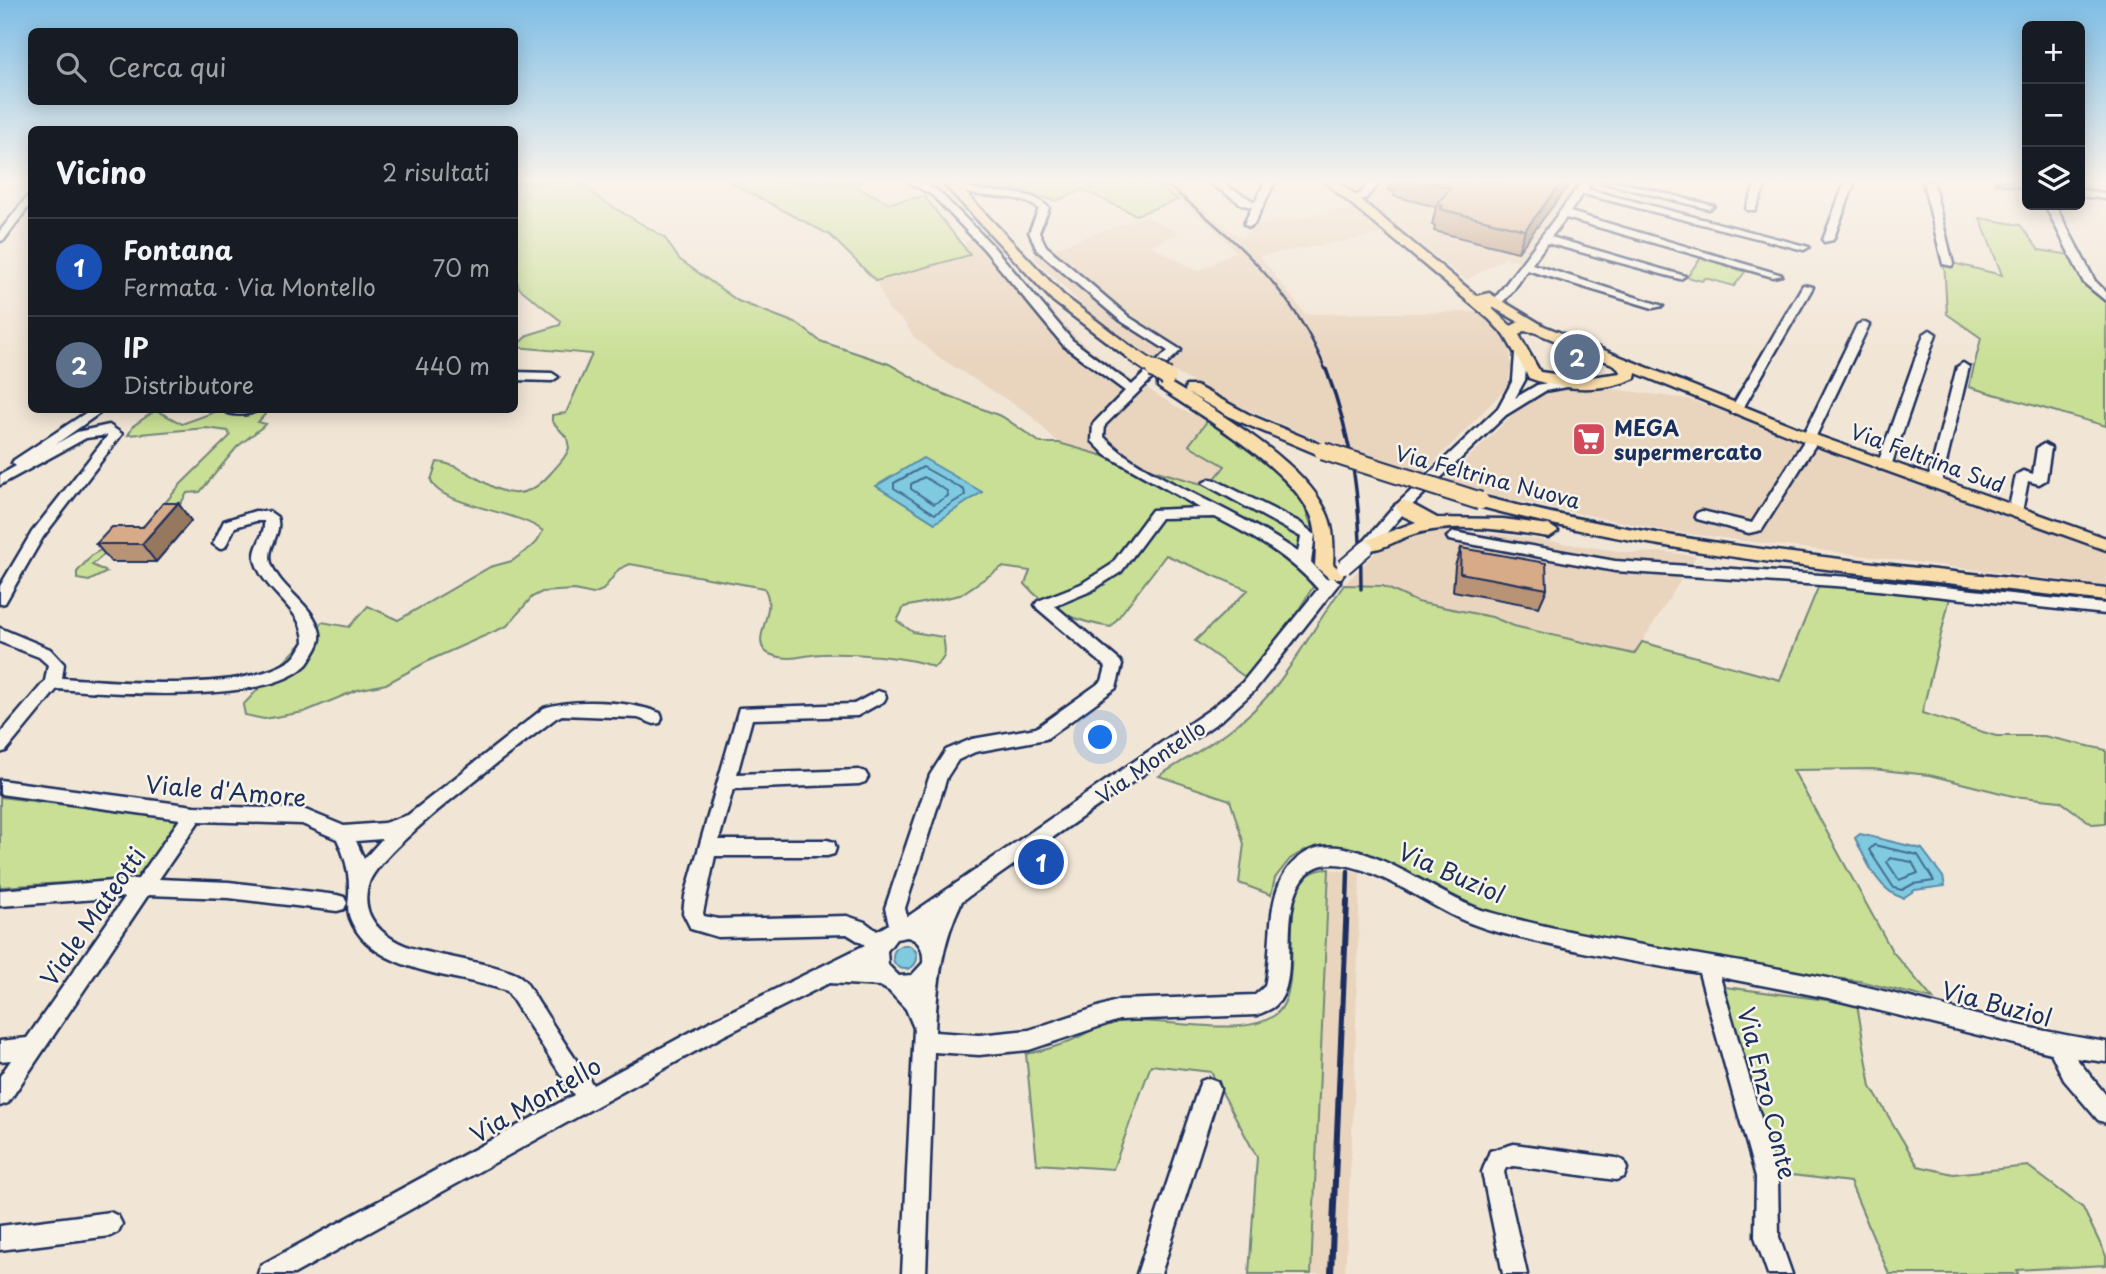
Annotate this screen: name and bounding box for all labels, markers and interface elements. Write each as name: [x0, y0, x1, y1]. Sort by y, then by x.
map controls: [2022, 21, 2085, 210]
button: +: [2022, 21, 2085, 84]
search box: [28, 28, 518, 105]
text: Cerca qui: [108, 47, 227, 86]
icon: search: [52, 48, 90, 86]
button: −: [2022, 84, 2085, 147]
button: layers: [2022, 147, 2085, 210]
text: Vicino: [56, 149, 146, 194]
text: 2 risultati: [382, 154, 490, 189]
text: Fontana: [123, 230, 233, 269]
text: 1: [74, 250, 85, 285]
text: 70 m: [432, 250, 490, 285]
text: Fermata · Via Montello: [123, 269, 376, 304]
text: IP: [123, 328, 148, 367]
pin: 2: [1554, 331, 1600, 383]
text: 2: [71, 348, 87, 383]
text: 440 m: [415, 348, 490, 383]
text: Distributore: [123, 367, 254, 402]
place label: MEGA supermercato: [1614, 411, 1762, 467]
street label: Via Feltrina Sud: [1846, 414, 2010, 500]
supermarket icon: MEGA supermercato: [1570, 420, 1608, 458]
street label: Via Feltrina Nuova: [1392, 436, 1584, 516]
street label: Via Montello: [1089, 711, 1211, 811]
your location: [1083, 720, 1117, 754]
street label: Viale d'Amore: [144, 765, 308, 815]
street label: Via Buziol: [1393, 832, 1511, 912]
pin: 1: [1018, 836, 1064, 888]
street label: Viale Mateotti: [31, 839, 153, 993]
street label: Via Buziol: [1938, 971, 2056, 1035]
street label: Via Enzo Conte: [1729, 1003, 1807, 1183]
street label: Via Montello: [463, 1047, 607, 1151]

